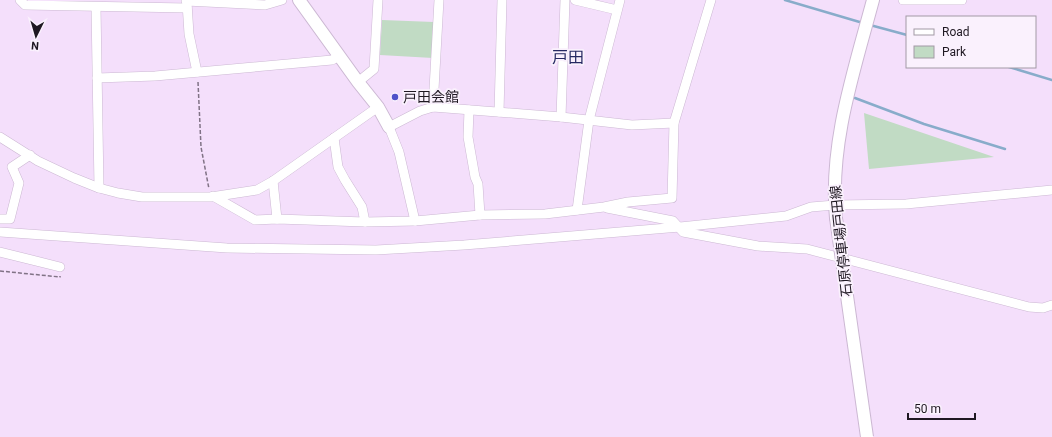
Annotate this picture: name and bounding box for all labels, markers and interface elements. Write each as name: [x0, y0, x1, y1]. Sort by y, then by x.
north arrow: [16, 16, 56, 56]
legend: [906, 16, 1036, 68]
text: Road: [942, 25, 970, 39]
text: N: [31, 39, 40, 52]
text: Park: [942, 45, 967, 59]
district label: 戸田: [552, 48, 584, 67]
place label: 戸田会館: [403, 89, 459, 105]
marker: 戸田会館: [390, 92, 400, 102]
street label: 石原停車場戸田線: [827, 184, 855, 298]
scale bar: [908, 395, 975, 421]
text: 50 m: [914, 402, 941, 416]

